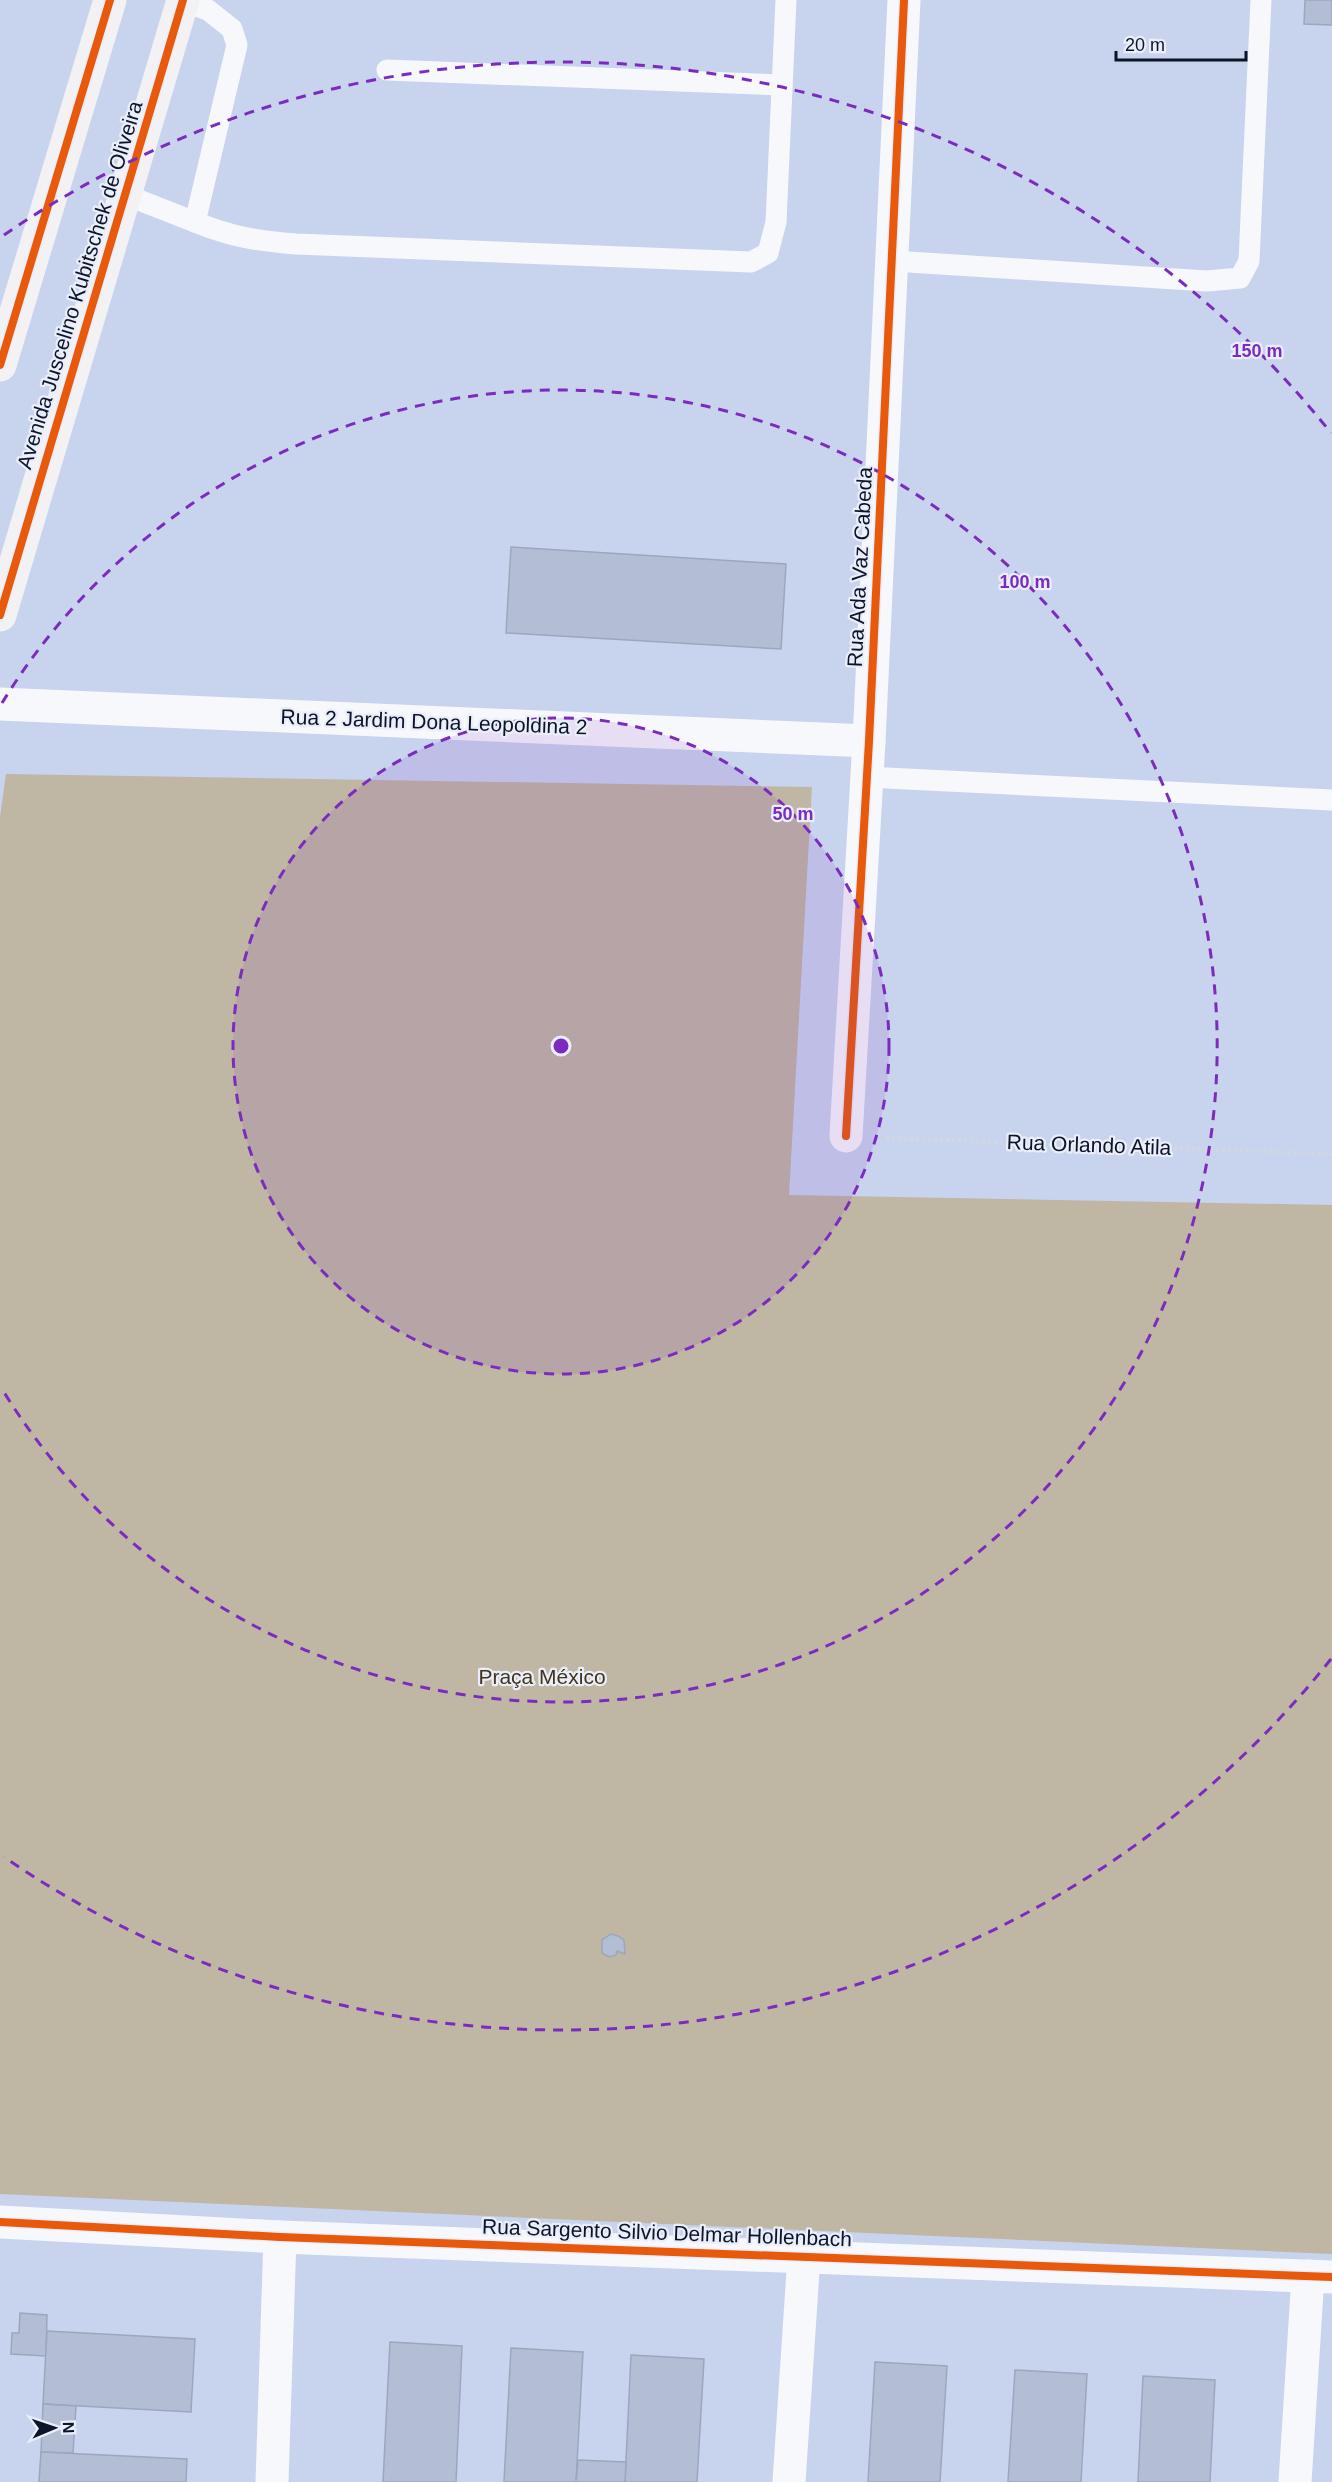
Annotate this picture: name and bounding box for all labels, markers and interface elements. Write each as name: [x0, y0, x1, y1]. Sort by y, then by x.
scale bar: [1116, 24, 1246, 62]
text: 20 m: [1125, 35, 1165, 55]
street label: Avenida Juscelino Kubitschek de Oliveira: [12, 98, 147, 472]
text: 150 m: [1231, 341, 1283, 361]
street label: Rua Ada Vaz Cabeda: [843, 466, 876, 668]
text: 100 m: [999, 572, 1051, 592]
street label: Rua 2 Jardim Dona Leopoldina 2: [280, 705, 588, 738]
text: 50 m: [772, 804, 814, 824]
centre of rings: [551, 1036, 571, 1056]
street label: Rua Orlando Atila: [1006, 1130, 1172, 1159]
park label: Praça México: [478, 1665, 606, 1688]
street label: Rua Sargento Silvio Delmar Hollenbach: [482, 2215, 852, 2250]
north arrow: [24, 2398, 84, 2458]
text: N: [60, 2421, 77, 2434]

